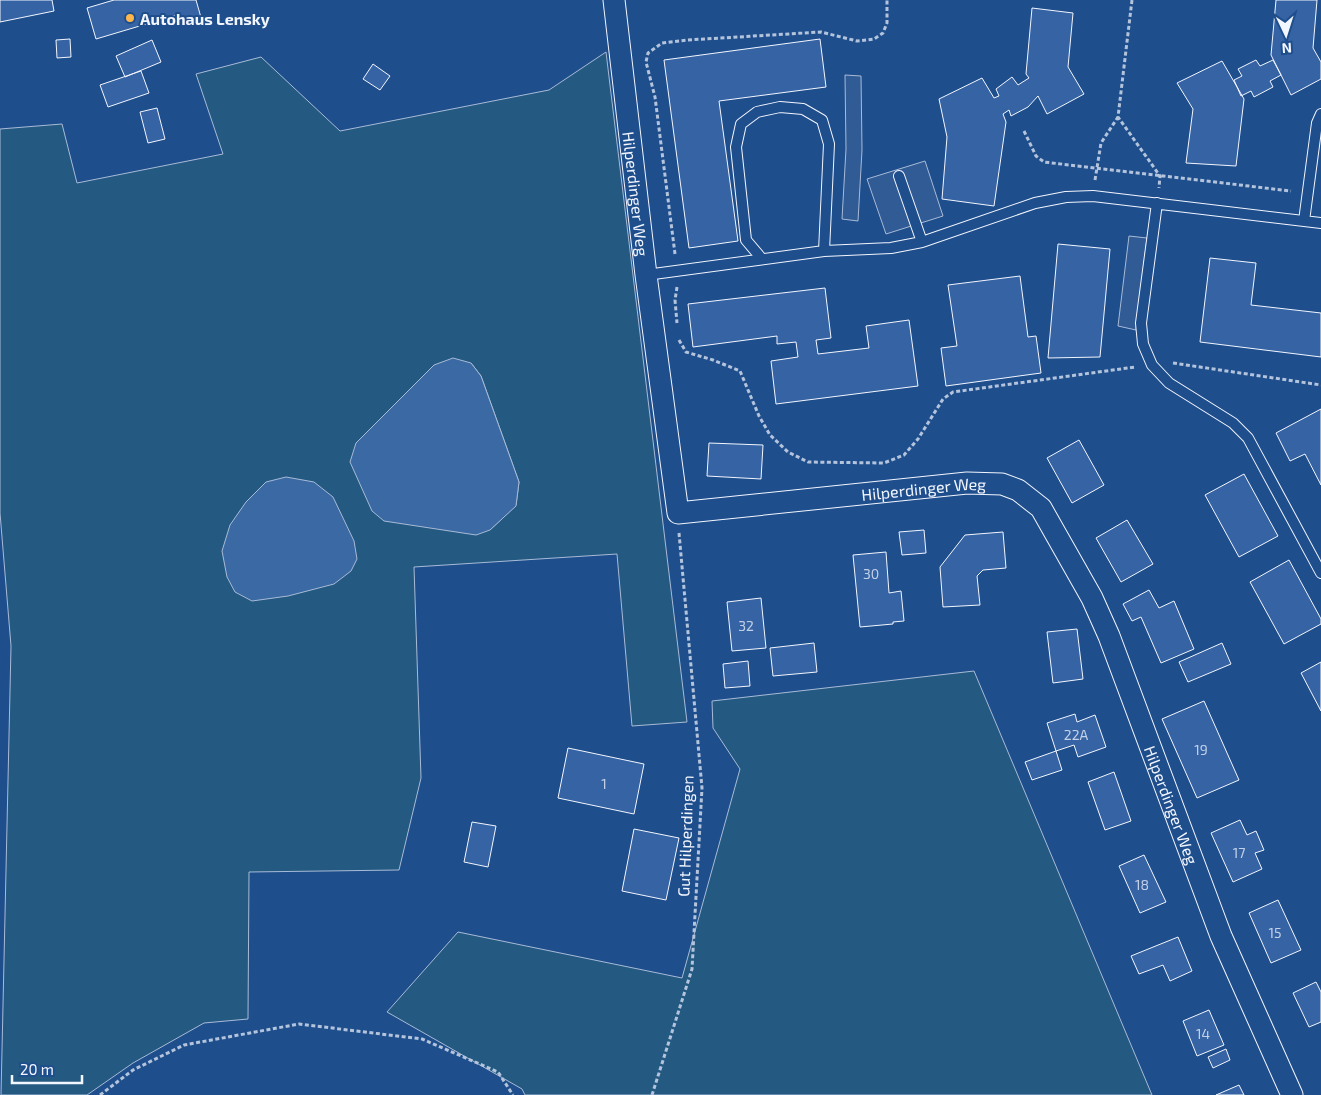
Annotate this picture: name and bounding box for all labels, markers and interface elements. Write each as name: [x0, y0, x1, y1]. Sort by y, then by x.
place label: Autohaus Lensky: [140, 9, 270, 29]
north arrow: [1261, 10, 1311, 60]
marker: Autohaus Lensky: [124, 12, 136, 24]
text: N: [1281, 40, 1293, 57]
street label: Hilperdinger Weg: [620, 130, 653, 257]
street label: Hilperdinger Weg: [860, 473, 986, 503]
house number: 30: [863, 565, 879, 582]
house number: 32: [738, 617, 754, 634]
house number: 22A: [1064, 726, 1089, 743]
house number: 19: [1194, 741, 1208, 758]
street label: Hilperdinger Weg: [1141, 743, 1203, 867]
house number: 1: [601, 775, 607, 792]
street label: Gut Hilperdingen: [673, 775, 697, 897]
house number: 17: [1233, 844, 1245, 861]
house number: 18: [1135, 876, 1149, 893]
house number: 15: [1268, 924, 1282, 941]
house number: 14: [1196, 1025, 1210, 1042]
scale bar: [12, 1052, 82, 1084]
text: 20 m: [20, 1060, 54, 1078]

